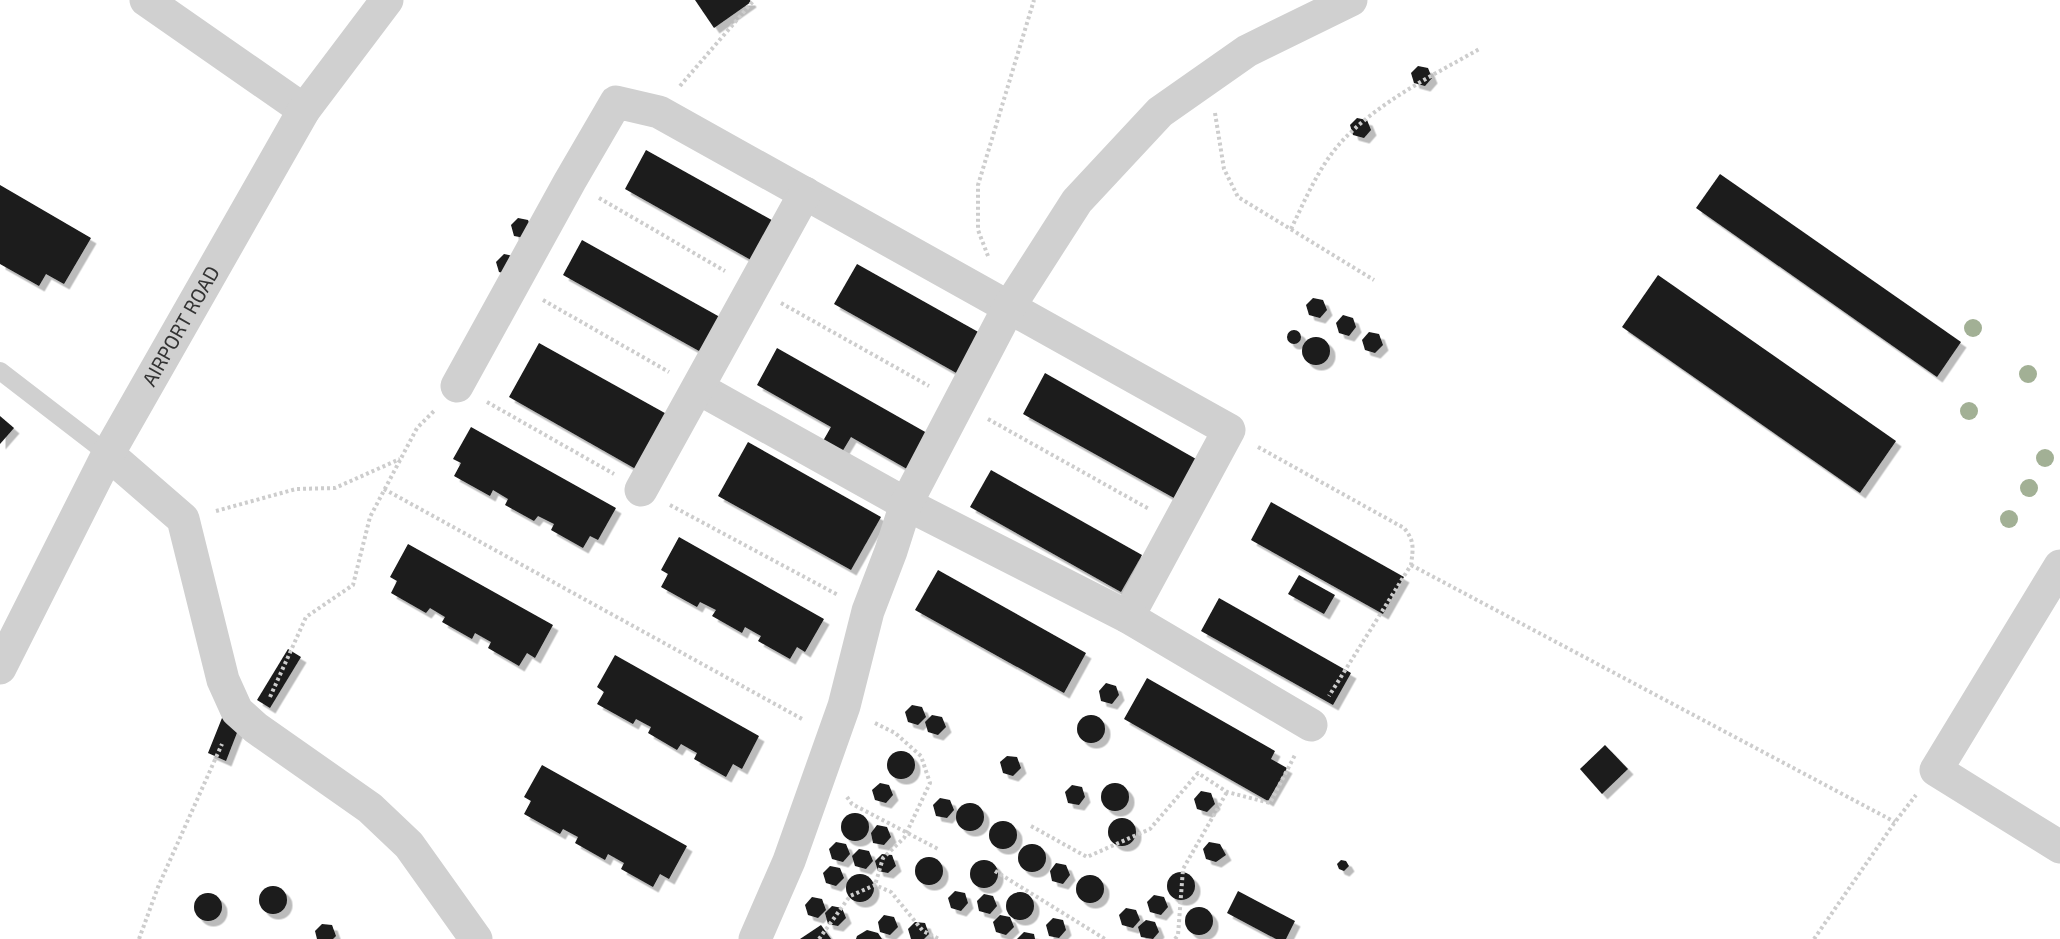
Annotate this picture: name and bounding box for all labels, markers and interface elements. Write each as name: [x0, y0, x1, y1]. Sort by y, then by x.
street label: AIRPORT ROAD: [136, 261, 224, 390]

